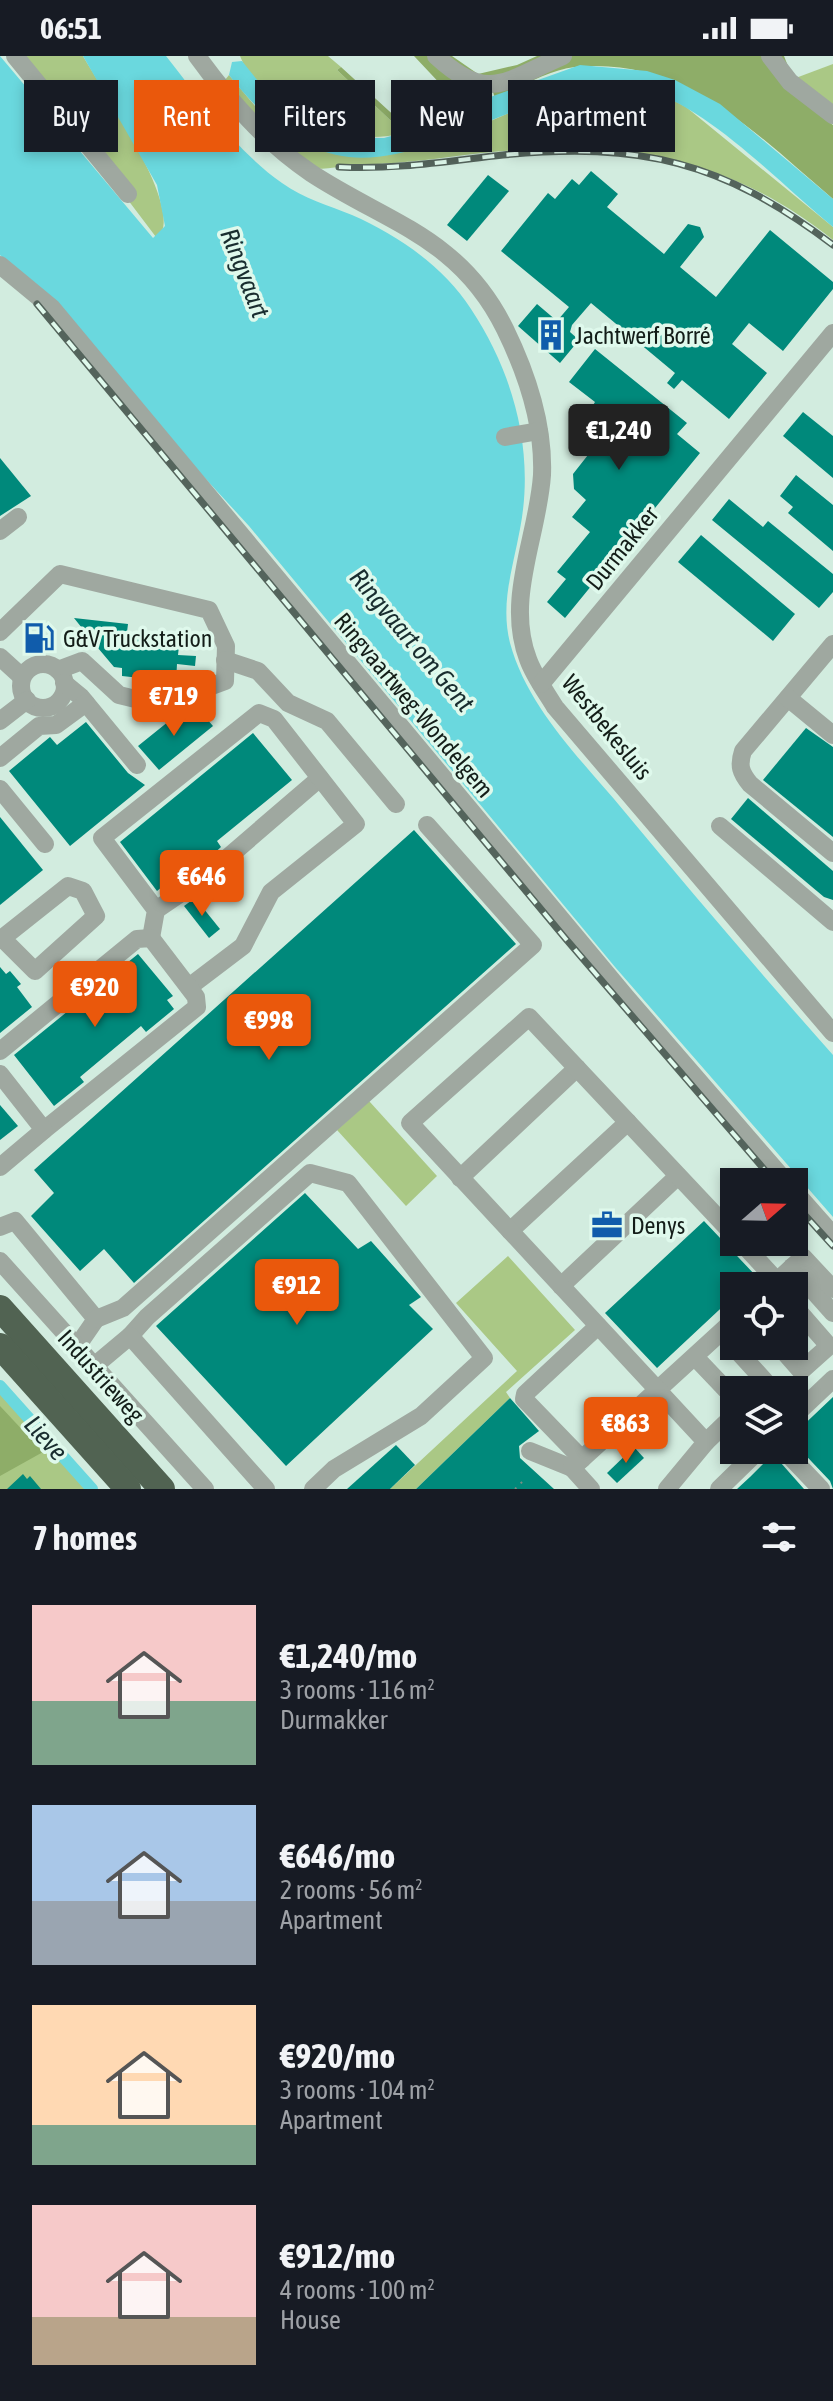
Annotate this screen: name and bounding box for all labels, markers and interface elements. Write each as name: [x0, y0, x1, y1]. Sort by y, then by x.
text: 06:51: [40, 11, 102, 45]
chip: Buy: [24, 80, 118, 152]
chip: Rent: [134, 80, 239, 152]
chip: Filters: [255, 80, 375, 152]
chip: New: [391, 80, 492, 152]
chip: Apartment: [508, 80, 675, 152]
water label: Ringvaart: [214, 224, 276, 322]
building icon: Jachtwerf Borré: [534, 318, 568, 352]
place label: Jachtwerf Borré: [575, 322, 711, 349]
pin: €1,240: [554, 404, 684, 472]
text: €1,240: [586, 415, 652, 445]
street label: Durmakker: [580, 500, 664, 595]
water label: Ringvaart om Gent: [344, 563, 481, 718]
street label: Ringvaartweg-Wondelgem: [329, 607, 499, 803]
fuel station icon: G&V Truckstation: [22, 621, 56, 655]
place label: G&V Truckstation: [63, 625, 212, 652]
street label: Westbekesluis: [557, 669, 657, 785]
pin: €719: [127, 670, 221, 738]
text: €719: [150, 681, 198, 711]
pin: €646: [155, 850, 249, 918]
text: €646: [178, 861, 226, 891]
pin: €920: [48, 961, 142, 1029]
text: €920: [71, 972, 119, 1002]
pin: €998: [222, 994, 316, 1062]
text: €998: [245, 1005, 293, 1035]
north arrow: [720, 1168, 808, 1256]
map controls: [720, 1168, 808, 1464]
office icon: Denys: [590, 1208, 624, 1242]
place label: Denys: [631, 1212, 685, 1239]
pin: €912: [250, 1259, 344, 1327]
text: €912: [273, 1270, 321, 1300]
button: locate: [720, 1272, 808, 1360]
street label: Industrieweg: [53, 1324, 150, 1428]
button: layers: [720, 1376, 808, 1464]
pin: €863: [579, 1397, 673, 1465]
text: €863: [602, 1408, 650, 1438]
water label: Lieve: [18, 1409, 74, 1467]
icon: filters: [757, 1515, 801, 1559]
text: 7 homes: [32, 1518, 137, 1557]
text: €1,240/mo: [280, 1636, 417, 1675]
icon: home: [96, 1637, 192, 1733]
text: 3 rooms · 116 m²: [280, 1675, 435, 1705]
text: Durmakker: [280, 1705, 387, 1735]
text: €646/mo: [280, 1836, 395, 1875]
icon: home: [96, 1837, 192, 1933]
text: 2 rooms · 56 m²: [280, 1875, 422, 1905]
text: Apartment: [280, 1905, 383, 1935]
text: €920/mo: [280, 2036, 395, 2075]
icon: home: [96, 2037, 192, 2133]
text: 3 rooms · 104 m²: [280, 2075, 435, 2105]
text: Apartment: [280, 2105, 383, 2135]
text: €912/mo: [280, 2236, 395, 2275]
icon: home: [96, 2237, 192, 2333]
text: 4 rooms · 100 m²: [280, 2275, 435, 2305]
text: House: [280, 2305, 341, 2335]

